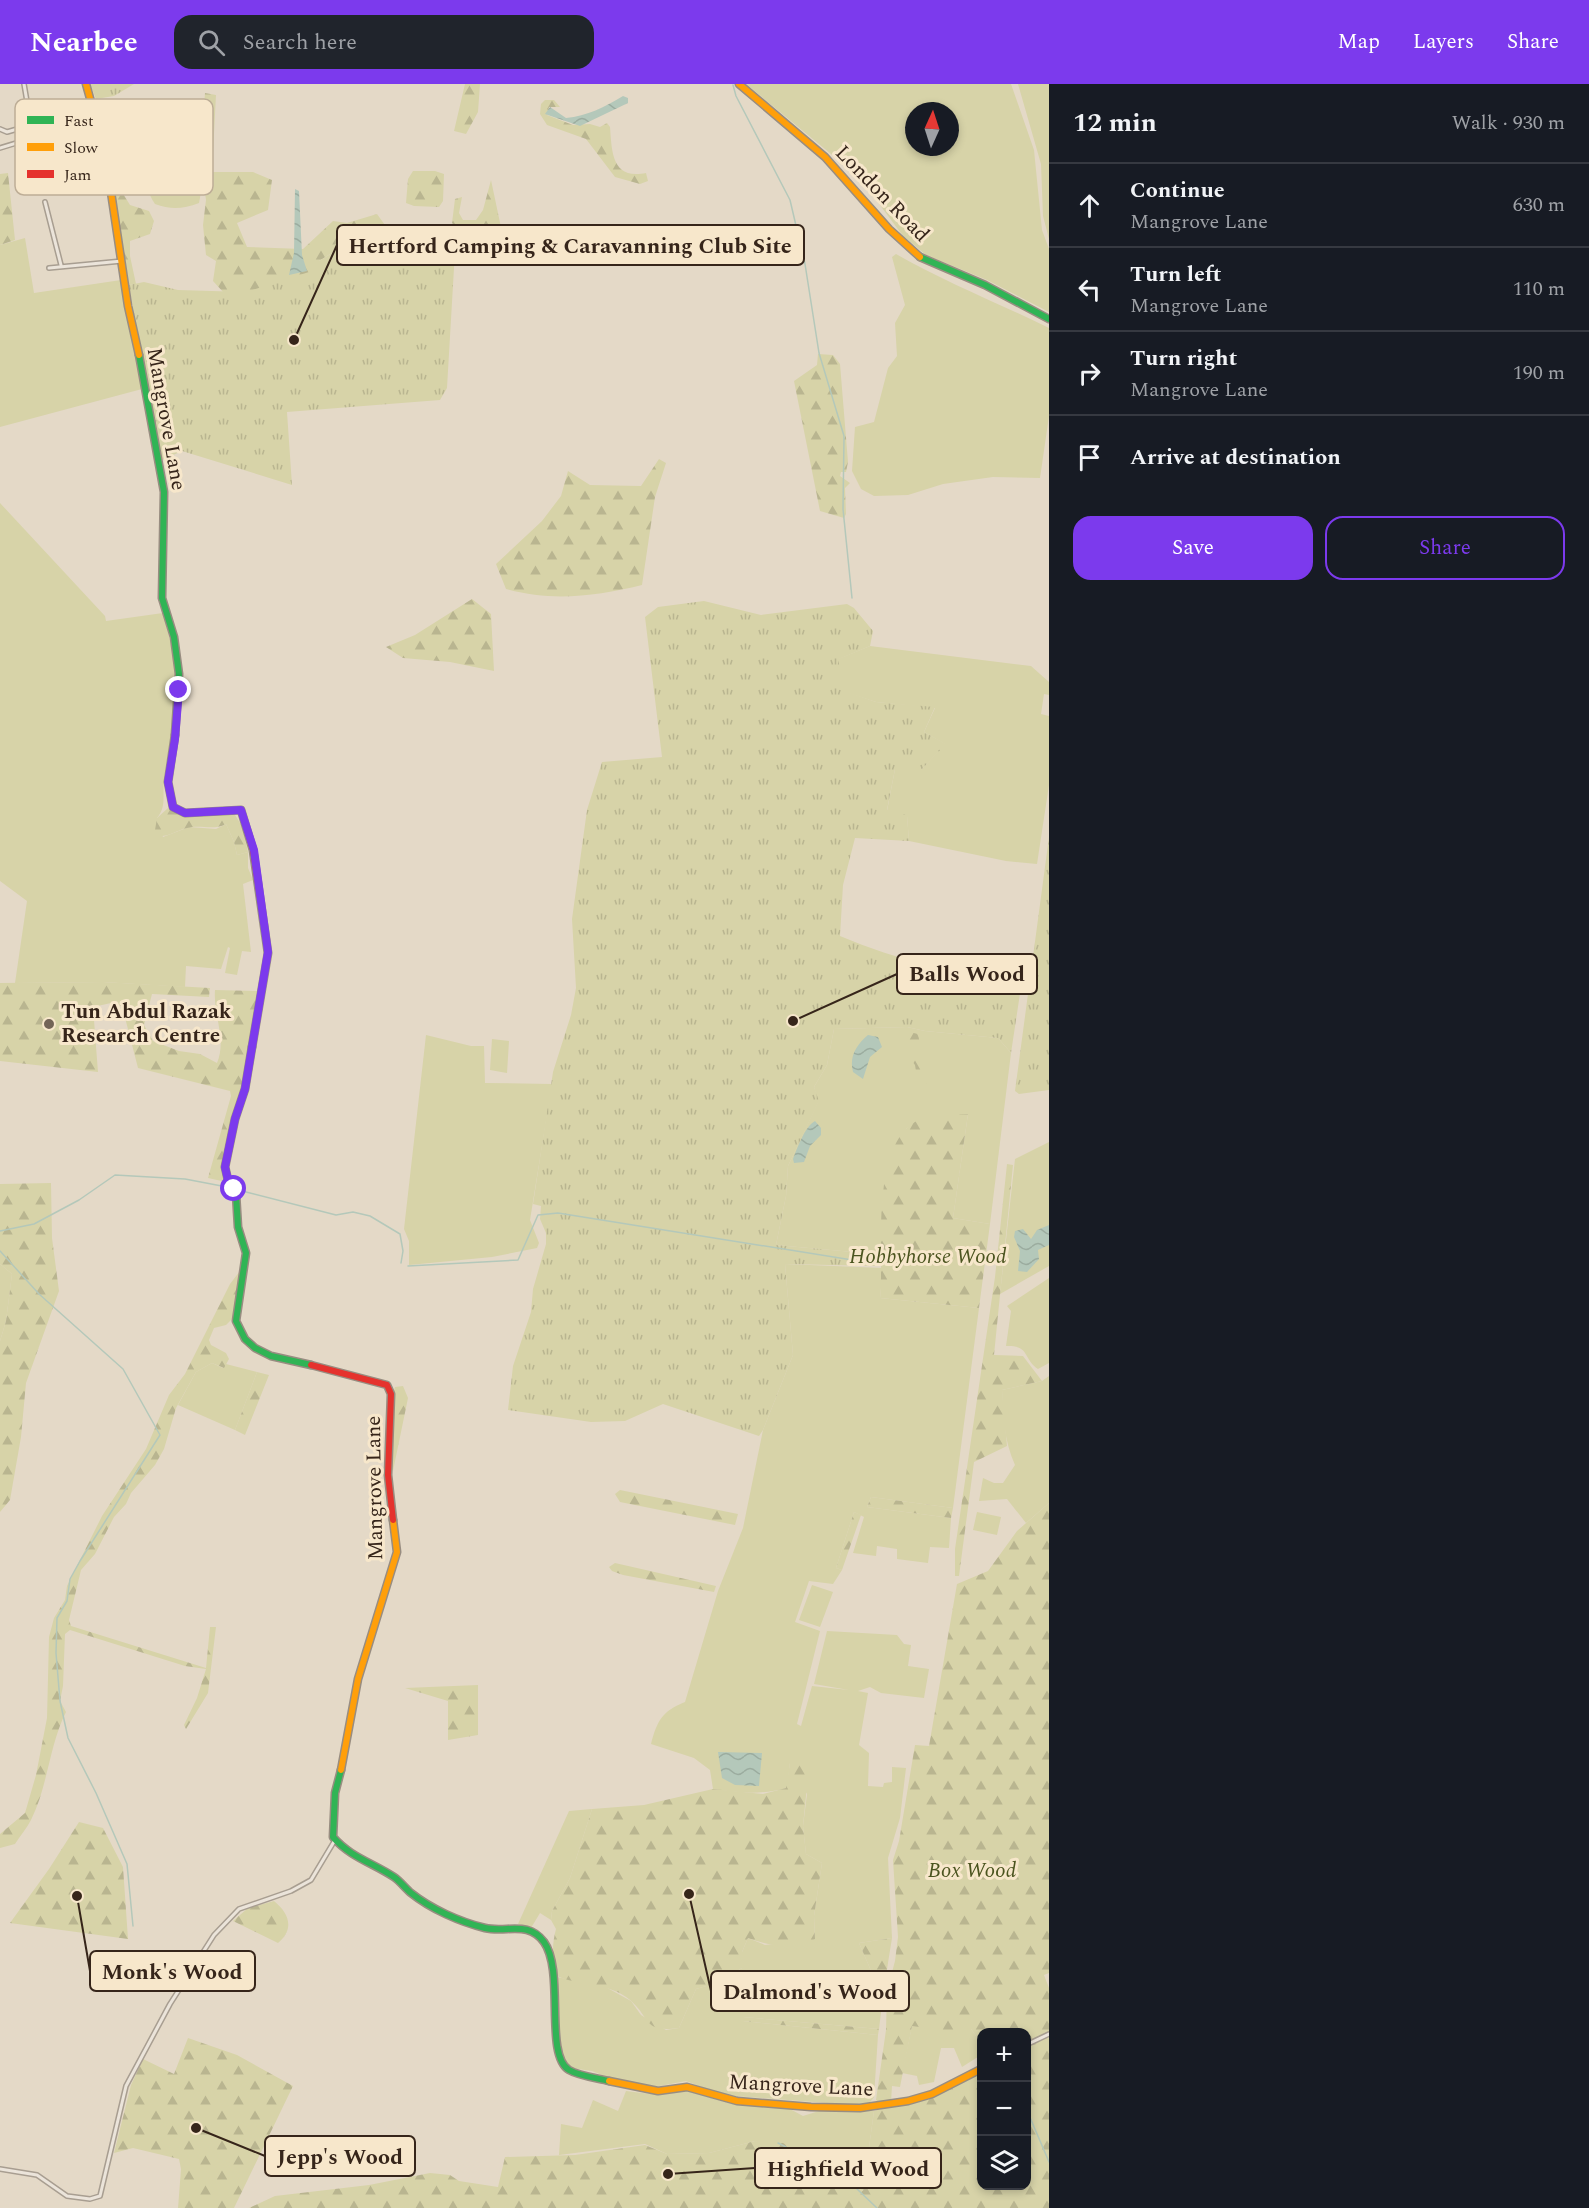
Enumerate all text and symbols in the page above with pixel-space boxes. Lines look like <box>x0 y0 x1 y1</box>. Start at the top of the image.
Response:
search box <box>174 15 594 69</box>
text: Nearbee <box>30 21 138 64</box>
icon: search <box>195 26 228 59</box>
text: Search here <box>243 26 357 59</box>
text: Map <box>1338 26 1380 58</box>
text: Layers <box>1413 26 1474 58</box>
text: Share <box>1507 26 1559 58</box>
legend <box>15 99 213 195</box>
north arrow <box>905 102 959 156</box>
text: 12 min <box>1073 103 1157 143</box>
text: Walk · 930 m <box>1452 108 1565 138</box>
text: Fast <box>64 109 94 133</box>
text: Slow <box>64 136 99 160</box>
street label: London Road <box>827 138 937 250</box>
text: Jam <box>64 163 92 187</box>
text: Continue <box>1130 174 1225 207</box>
icon: ahead <box>1073 189 1106 222</box>
text: 630 m <box>1513 190 1565 220</box>
text: Mangrove Lane <box>1130 207 1268 237</box>
callout: Hertford Camping & Caravanning Club Site <box>337 225 804 265</box>
text: Hertford Camping & Caravanning Club Site <box>348 230 792 263</box>
text: Turn left <box>1130 258 1222 291</box>
icon: left <box>1073 273 1106 306</box>
text: 110 m <box>1513 274 1565 304</box>
text: Mangrove Lane <box>1130 291 1268 321</box>
text: Turn right <box>1130 342 1237 375</box>
street label: Mangrove Lane <box>138 345 194 493</box>
icon: right <box>1073 357 1106 390</box>
text: 190 m <box>1513 358 1565 388</box>
text: Mangrove Lane <box>1130 375 1268 405</box>
icon: arrive <box>1073 441 1106 474</box>
text: Arrive at destination <box>1130 441 1341 474</box>
button: Save <box>1073 516 1313 580</box>
button: Share <box>1325 516 1565 580</box>
route end <box>165 676 191 702</box>
callout: Balls Wood <box>897 954 1037 994</box>
text: Balls Wood <box>909 958 1025 991</box>
place label: Tun Abdul Razak Research Centre <box>61 996 232 1052</box>
marker: Tun Abdul Razak Research Centre <box>42 1017 56 1031</box>
route start <box>220 1175 246 1201</box>
park label: Hobbyhorse Wood <box>849 1241 1007 1273</box>
street label: Mangrove Lane <box>358 1415 392 1561</box>
park label: Box Wood <box>928 1855 1017 1887</box>
callout: Monk's Wood <box>90 1951 255 1991</box>
text: Monk's Wood <box>101 1956 243 1989</box>
callout: Dalmond's Wood <box>711 1971 909 2011</box>
text: Dalmond's Wood <box>723 1976 898 2009</box>
map controls <box>977 2028 1031 2190</box>
button: + <box>977 2028 1031 2082</box>
street label: Mangrove Lane <box>728 2066 874 2106</box>
button: − <box>977 2082 1031 2136</box>
callout: Jepp's Wood <box>265 2136 415 2176</box>
button: layers <box>977 2136 1031 2190</box>
text: Jepp's Wood <box>277 2141 403 2174</box>
callout: Highfield Wood <box>755 2148 941 2188</box>
text: Highfield Wood <box>767 2153 929 2186</box>

